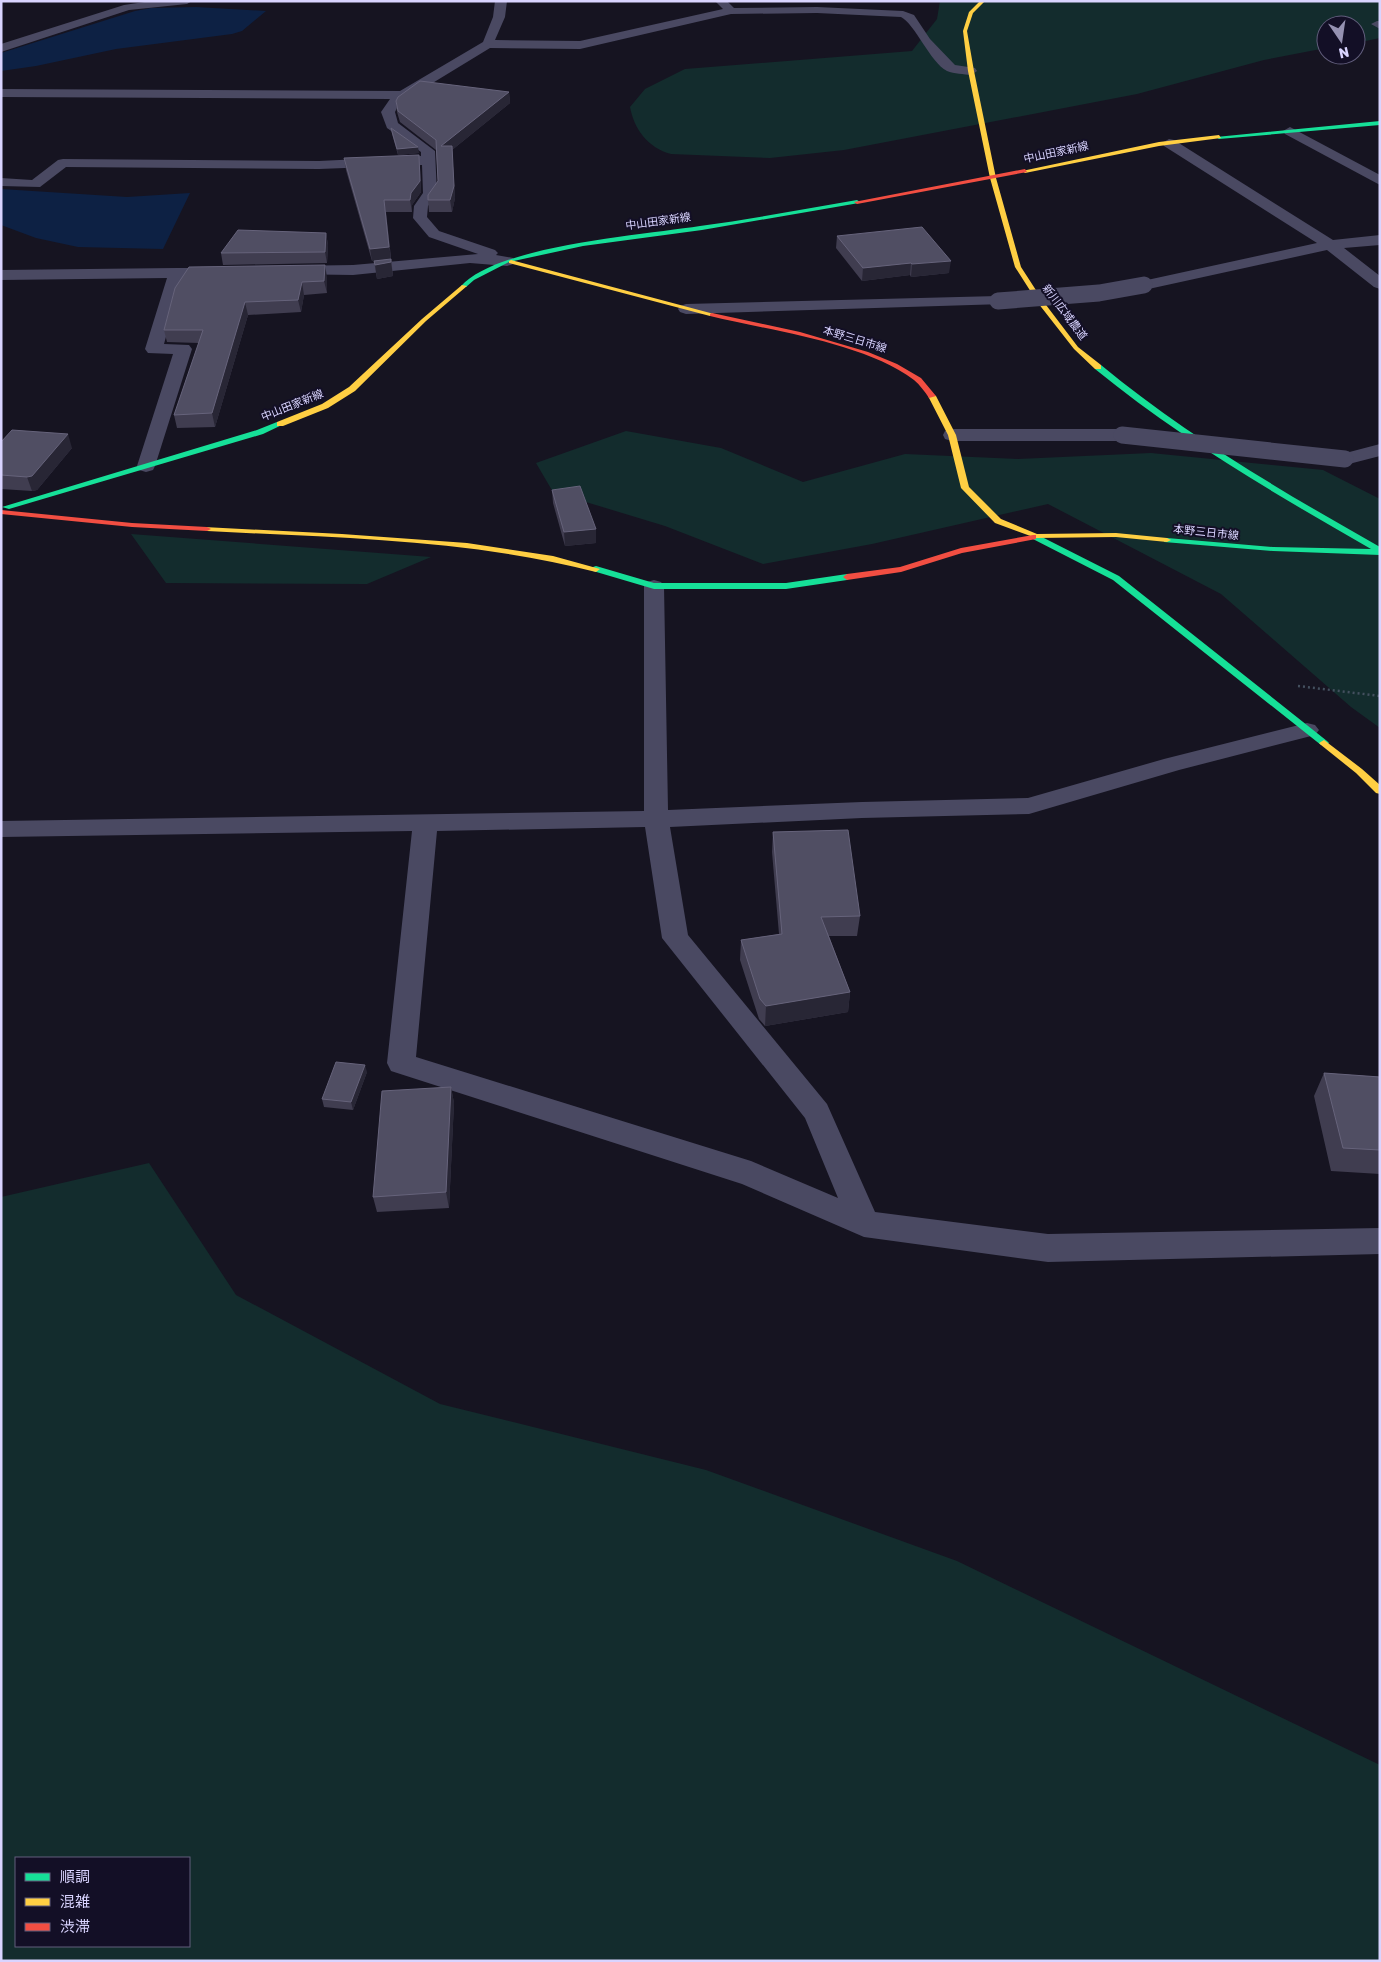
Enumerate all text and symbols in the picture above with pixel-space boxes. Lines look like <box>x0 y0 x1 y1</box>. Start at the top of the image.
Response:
north arrow <box>1316 15 1366 65</box>
text: N <box>1337 43 1351 62</box>
street label: 中山田家新線 <box>1022 139 1090 166</box>
street label: 中山田家新線 <box>624 210 692 233</box>
street label: 新川広域農道 <box>1040 282 1090 343</box>
street label: 本野三日市線 <box>821 324 888 355</box>
street label: 中山田家新線 <box>259 387 325 424</box>
street label: 本野三日市線 <box>1172 523 1239 542</box>
legend <box>15 1857 190 1947</box>
text: 順調 <box>60 1868 90 1886</box>
text: 混雑 <box>60 1893 90 1911</box>
text: 渋滞 <box>60 1918 90 1936</box>

